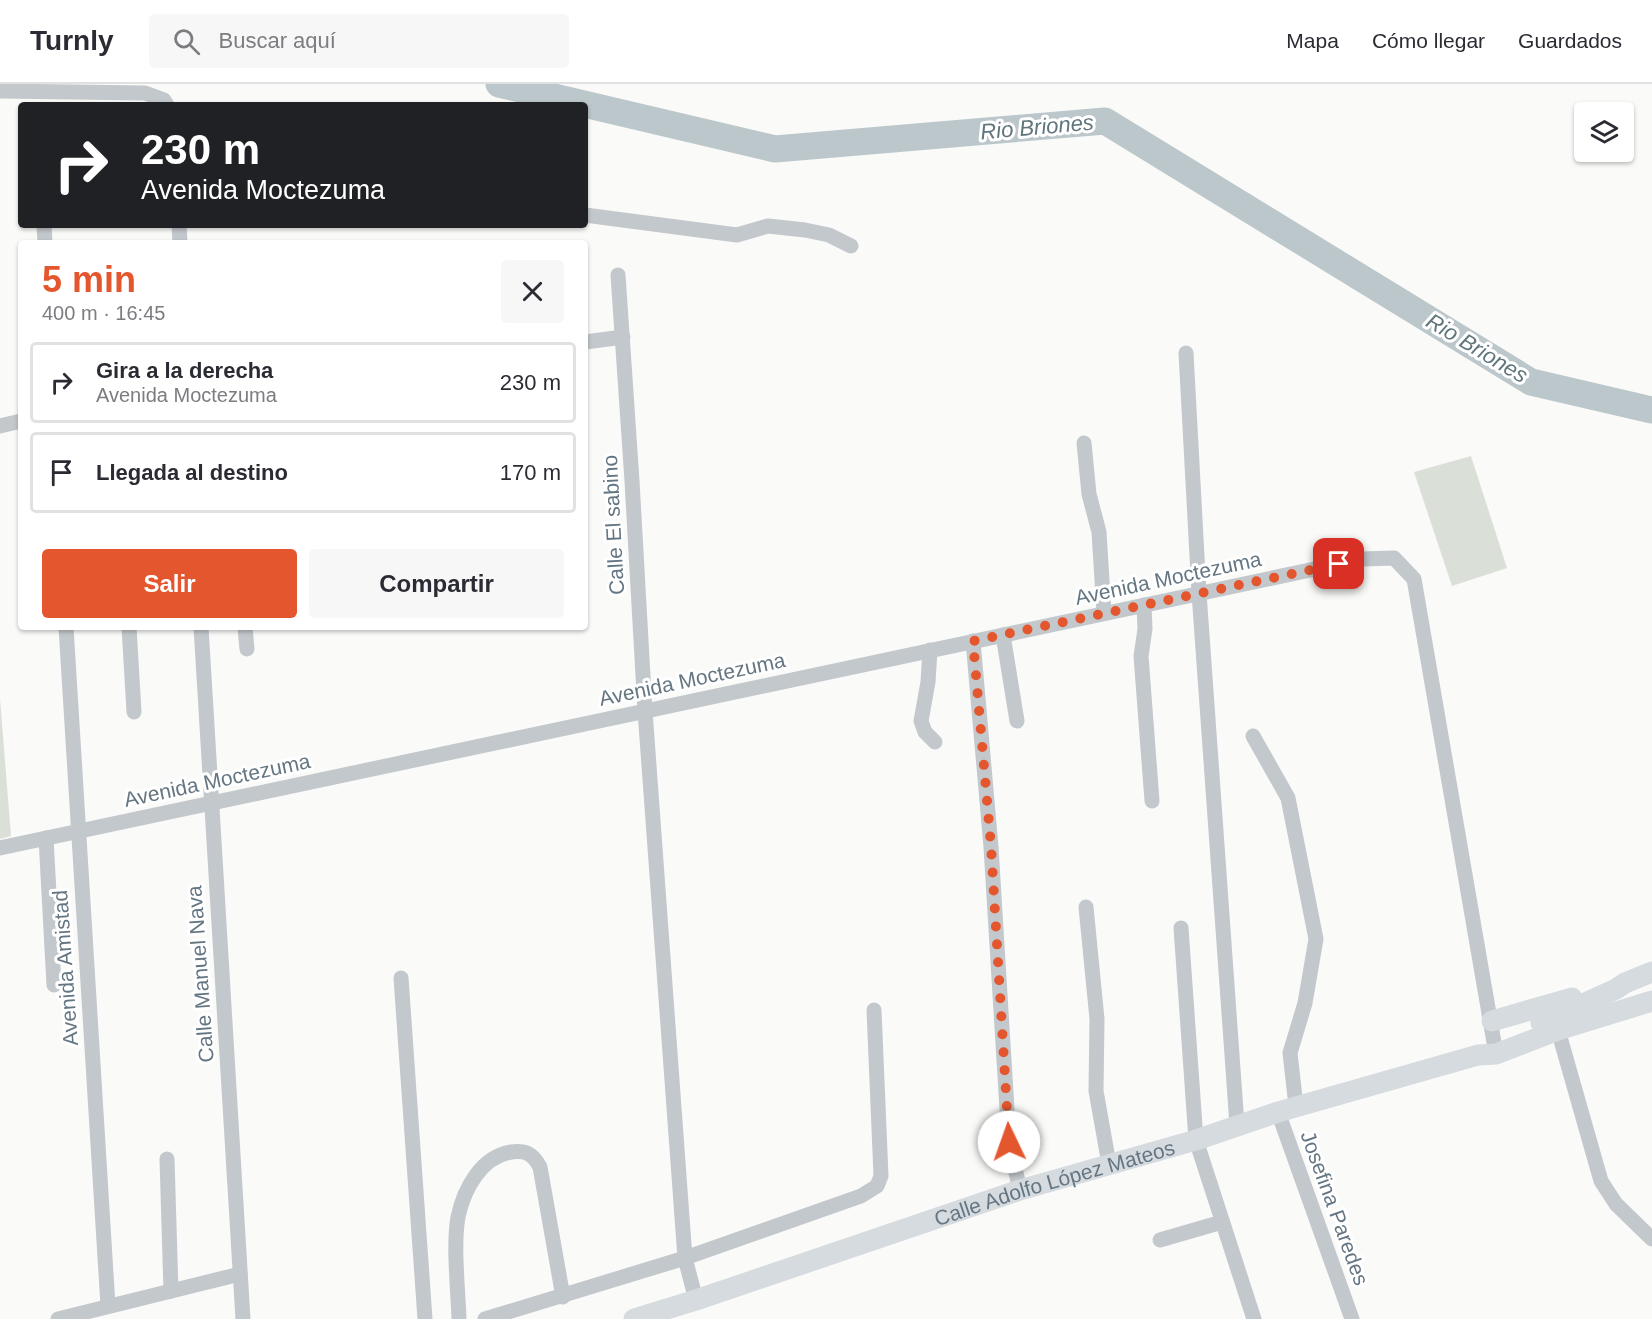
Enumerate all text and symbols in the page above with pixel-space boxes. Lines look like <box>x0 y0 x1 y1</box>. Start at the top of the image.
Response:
search box <box>149 14 569 68</box>
text: Turnly <box>30 25 113 56</box>
icon: search <box>170 25 203 58</box>
text: Buscar aquí <box>218 28 336 53</box>
text: Mapa <box>1286 29 1339 52</box>
text: Cómo llegar <box>1372 29 1485 52</box>
text: Guardados <box>1518 29 1622 52</box>
map controls <box>1574 102 1634 162</box>
button: layers <box>1574 102 1634 162</box>
water label: Rio Briones <box>979 110 1095 144</box>
icon: right <box>42 126 120 204</box>
text: 230 m <box>141 126 260 173</box>
text: Avenida Moctezuma <box>141 175 385 205</box>
text: 5 min <box>42 259 136 300</box>
button: close <box>501 260 564 323</box>
text: 400 m · 16:45 <box>42 302 165 324</box>
water label: Rio Briones <box>1422 308 1532 388</box>
text: Gira a la derecha <box>96 358 273 383</box>
icon: right <box>45 366 78 399</box>
text: 230 m <box>500 370 561 395</box>
text: Avenida Moctezuma <box>96 384 277 406</box>
street label: Calle El sabino <box>598 454 628 596</box>
icon: arrive <box>45 456 78 489</box>
text: Llegada al destino <box>96 460 288 485</box>
text: 170 m <box>500 460 561 485</box>
pin <box>1313 538 1364 589</box>
street label: Avenida Moctezuma <box>1073 547 1264 609</box>
icon: arrive <box>1322 547 1355 580</box>
button: Salir <box>42 549 297 618</box>
button: Compartir <box>309 549 564 618</box>
street label: Avenida Moctezuma <box>597 648 788 710</box>
street label: Avenida Moctezuma <box>122 749 313 811</box>
street label: Calle Manuel Nava <box>182 884 218 1063</box>
street label: Avenida Amistad <box>48 889 82 1047</box>
position arrow <box>977 1110 1041 1174</box>
street label: Josefina Paredes <box>1296 1128 1374 1288</box>
street label: Calle Adolfo López Mateos <box>931 1135 1177 1230</box>

